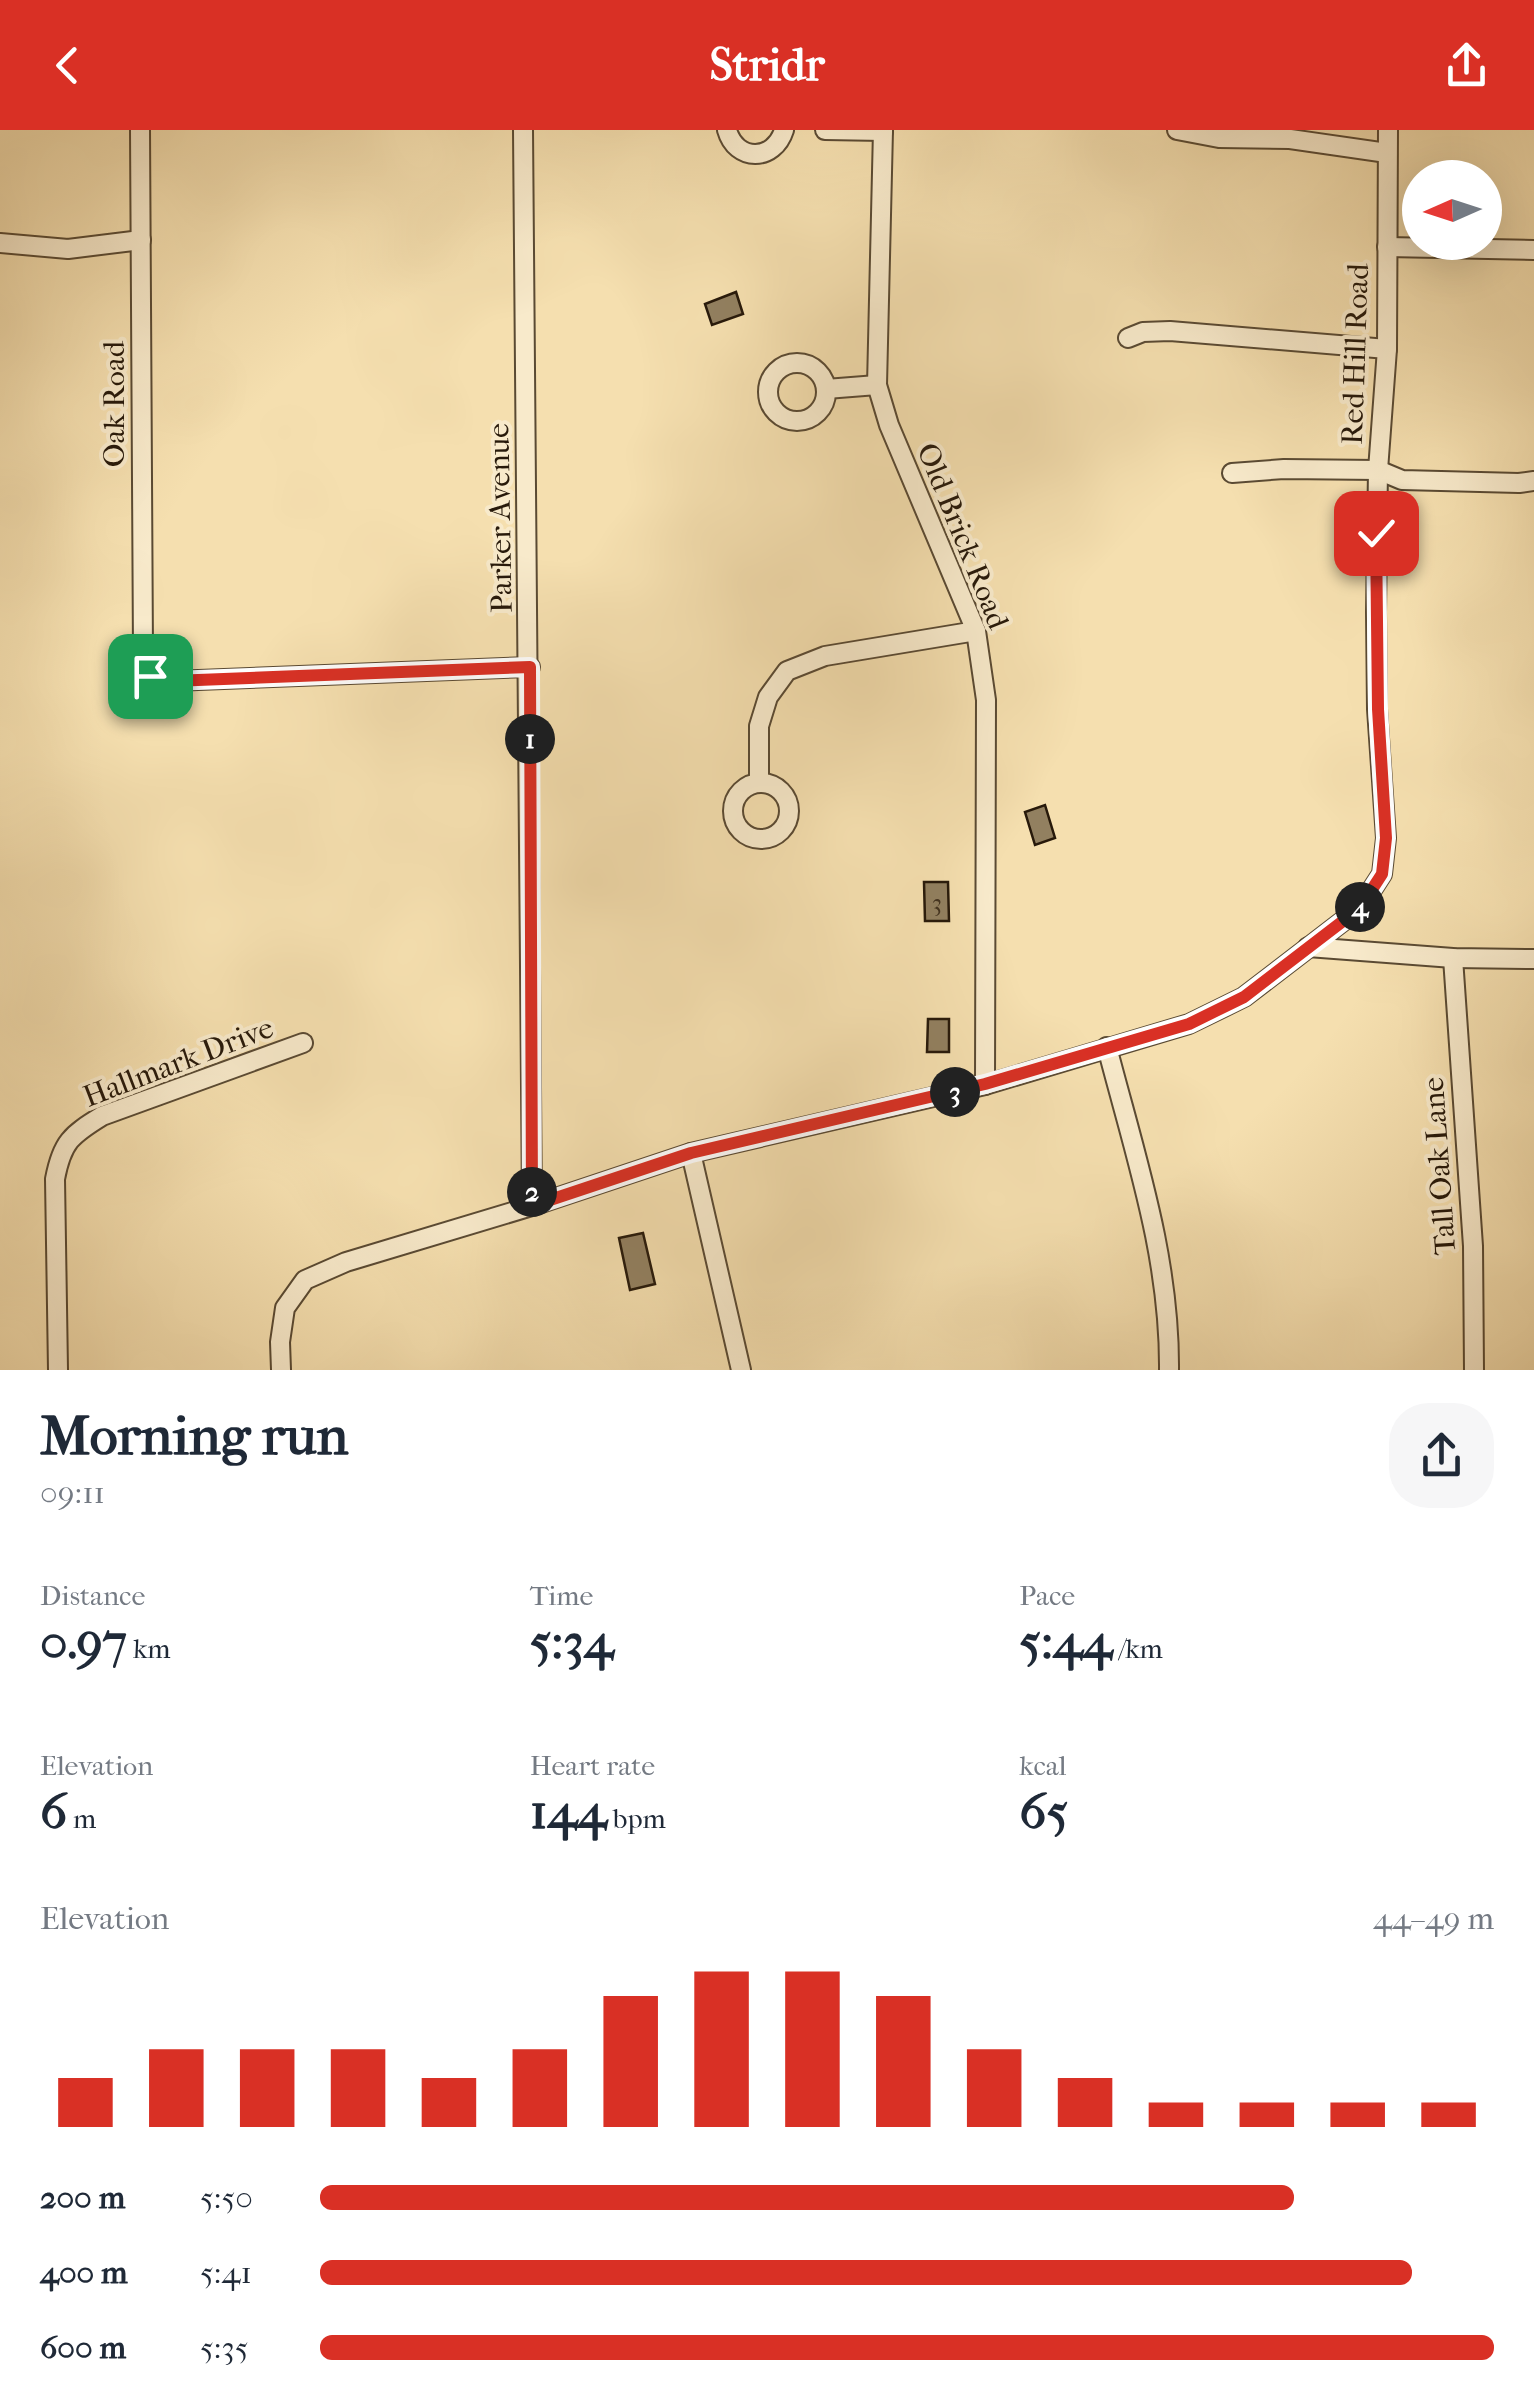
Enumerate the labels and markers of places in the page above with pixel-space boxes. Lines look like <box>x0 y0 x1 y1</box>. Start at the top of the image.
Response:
pin <box>1334 491 1419 576</box>
pin <box>108 634 193 719</box>
pin: 1 <box>505 714 555 764</box>
pin: 4 <box>1335 882 1385 932</box>
pin: 3 <box>930 1067 980 1117</box>
pin: 2 <box>507 1167 557 1217</box>

